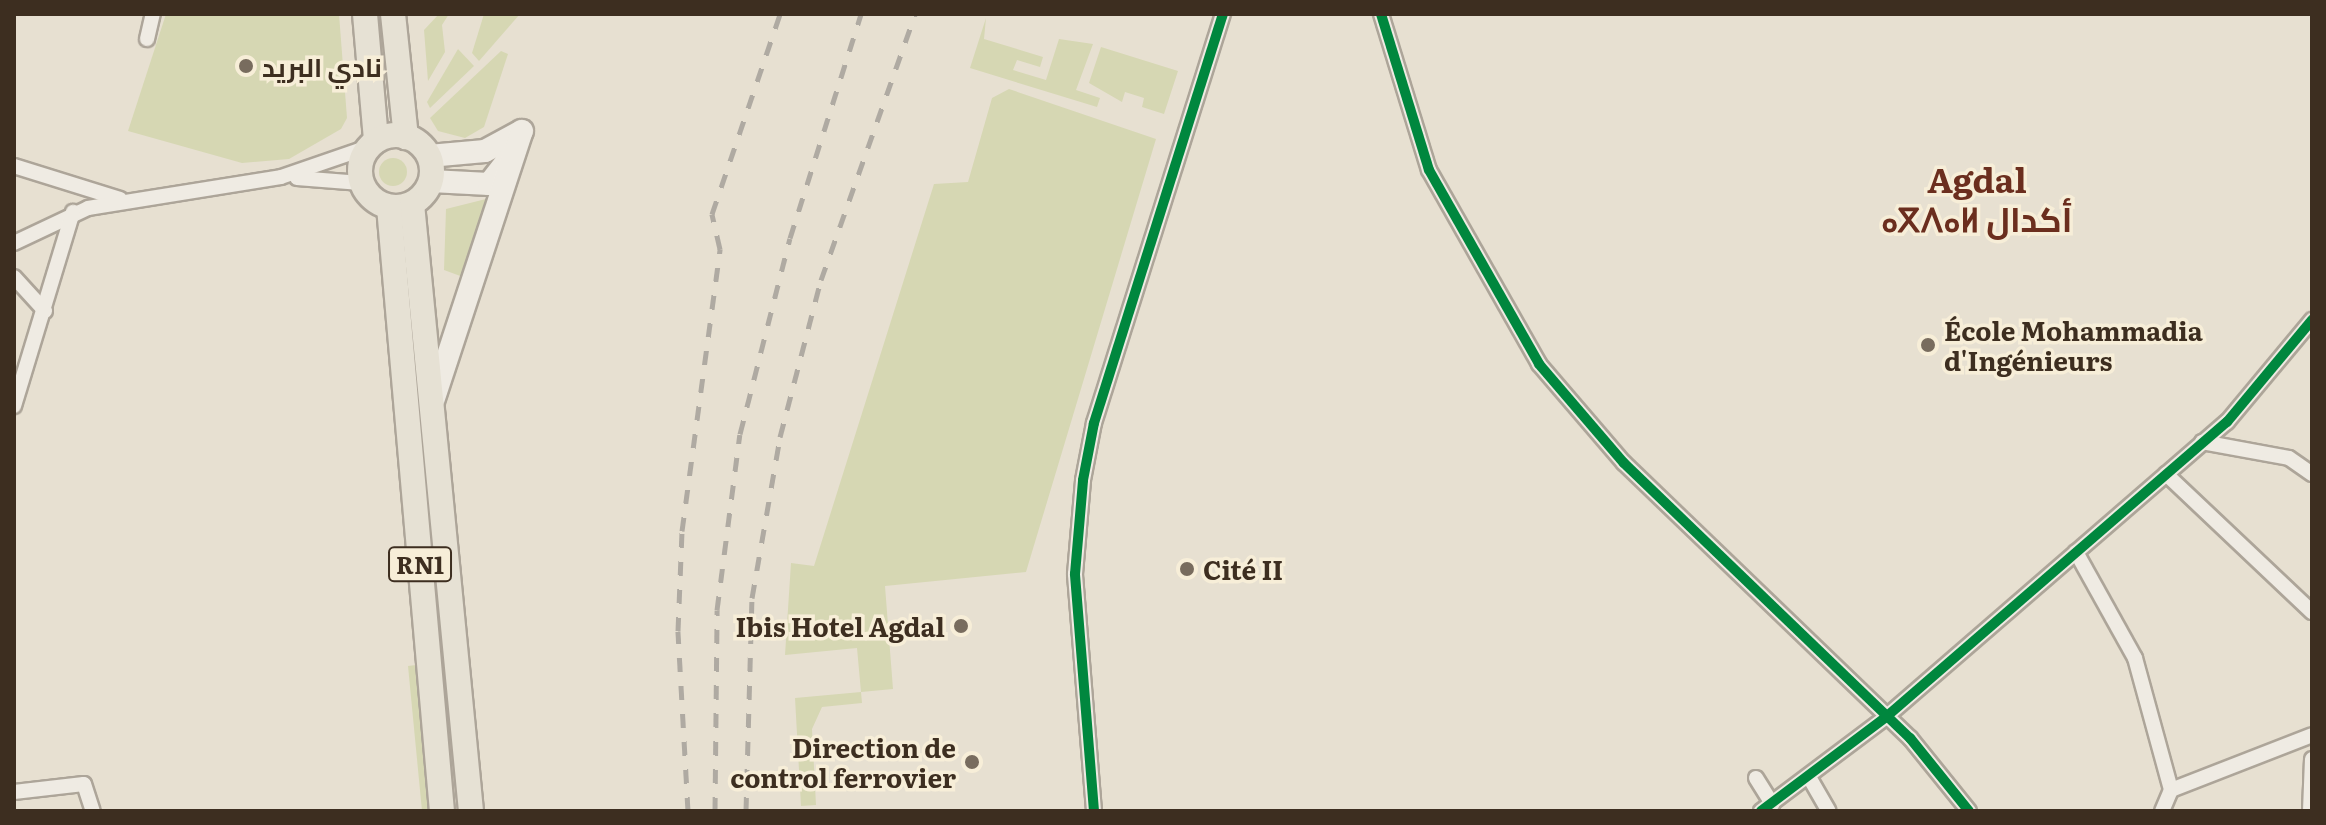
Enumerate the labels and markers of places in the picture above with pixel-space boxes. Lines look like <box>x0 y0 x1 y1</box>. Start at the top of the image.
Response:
place label: نادي البريد <box>262 50 382 82</box>
marker: نادي البريد <box>237 57 255 75</box>
place label: École Mohammadia d'Ingénieurs <box>1944 314 2203 376</box>
marker: École Mohammadia d'Ingénieurs <box>1919 336 1937 354</box>
place label: Cité II <box>1203 553 1283 585</box>
marker: Cité II <box>1178 560 1196 578</box>
place label: Ibis Hotel Agdal <box>736 610 945 642</box>
marker: Ibis Hotel Agdal <box>952 617 970 635</box>
place label: Direction de control ferrovier <box>730 731 956 792</box>
marker: Direction de control ferrovier <box>963 753 981 771</box>

